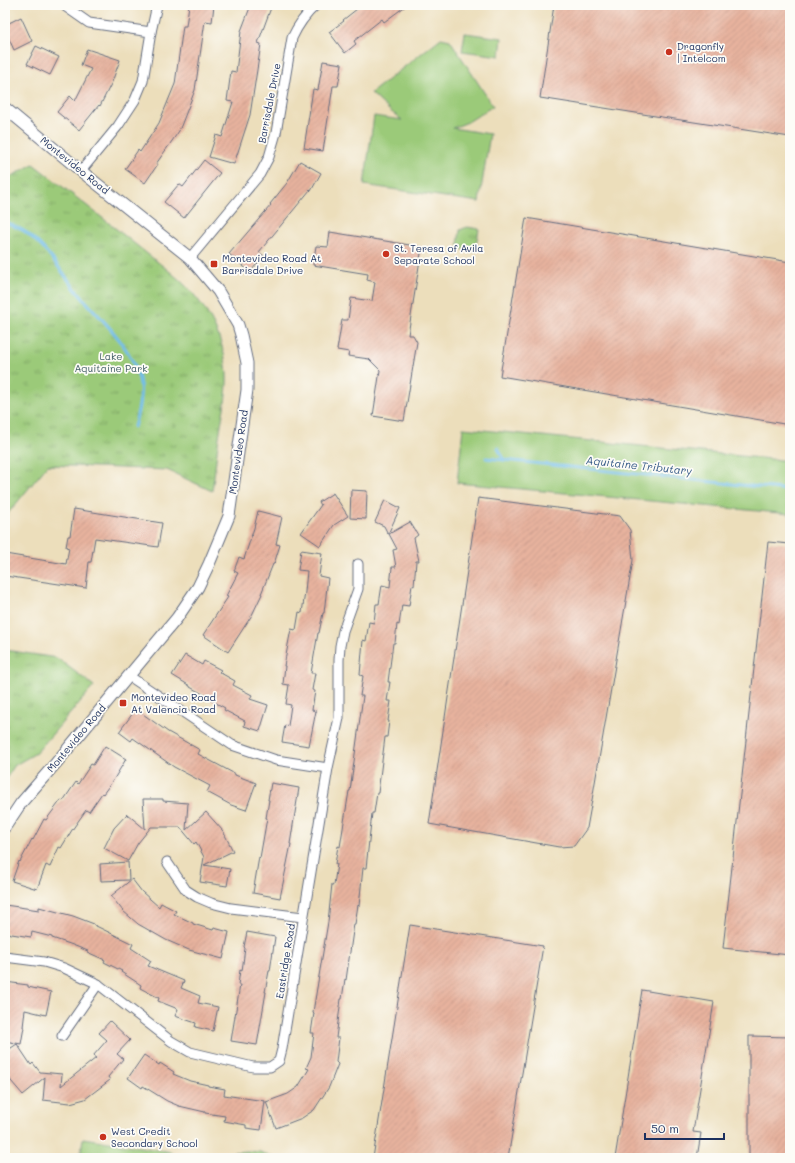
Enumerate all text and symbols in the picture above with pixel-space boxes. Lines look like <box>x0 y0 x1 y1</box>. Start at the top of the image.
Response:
place label: Dragonfly | Intelcom <box>677 39 726 65</box>
marker: Dragonfly | Intelcom <box>664 47 674 57</box>
street label: Barrisdale Drive <box>254 62 284 144</box>
street label: Montevideo Road <box>38 133 112 197</box>
place label: St. Teresa of Avila Separate School <box>394 241 483 267</box>
marker: St. Teresa of Avila Separate School <box>381 249 391 259</box>
place label: Montevideo Road At Barrisdale Drive <box>222 251 321 277</box>
marker: Montevideo Road At Barrisdale Drive <box>209 259 219 269</box>
park label: Lake Aquitaine Park <box>74 349 148 375</box>
street label: Montevideo Road <box>225 409 251 495</box>
water label: Aquitaine Tributary <box>585 452 693 478</box>
place label: Montevideo Road At Valencia Road <box>131 690 216 716</box>
marker: Montevideo Road At Valencia Road <box>118 698 128 708</box>
street label: Montevideo Road <box>43 701 109 775</box>
street label: Eastridge Road <box>272 922 298 1000</box>
scale bar <box>645 1115 724 1141</box>
text: 50 m <box>651 1120 679 1136</box>
place label: West Credit Secondary School <box>111 1124 198 1150</box>
marker: West Credit Secondary School <box>98 1132 108 1142</box>

